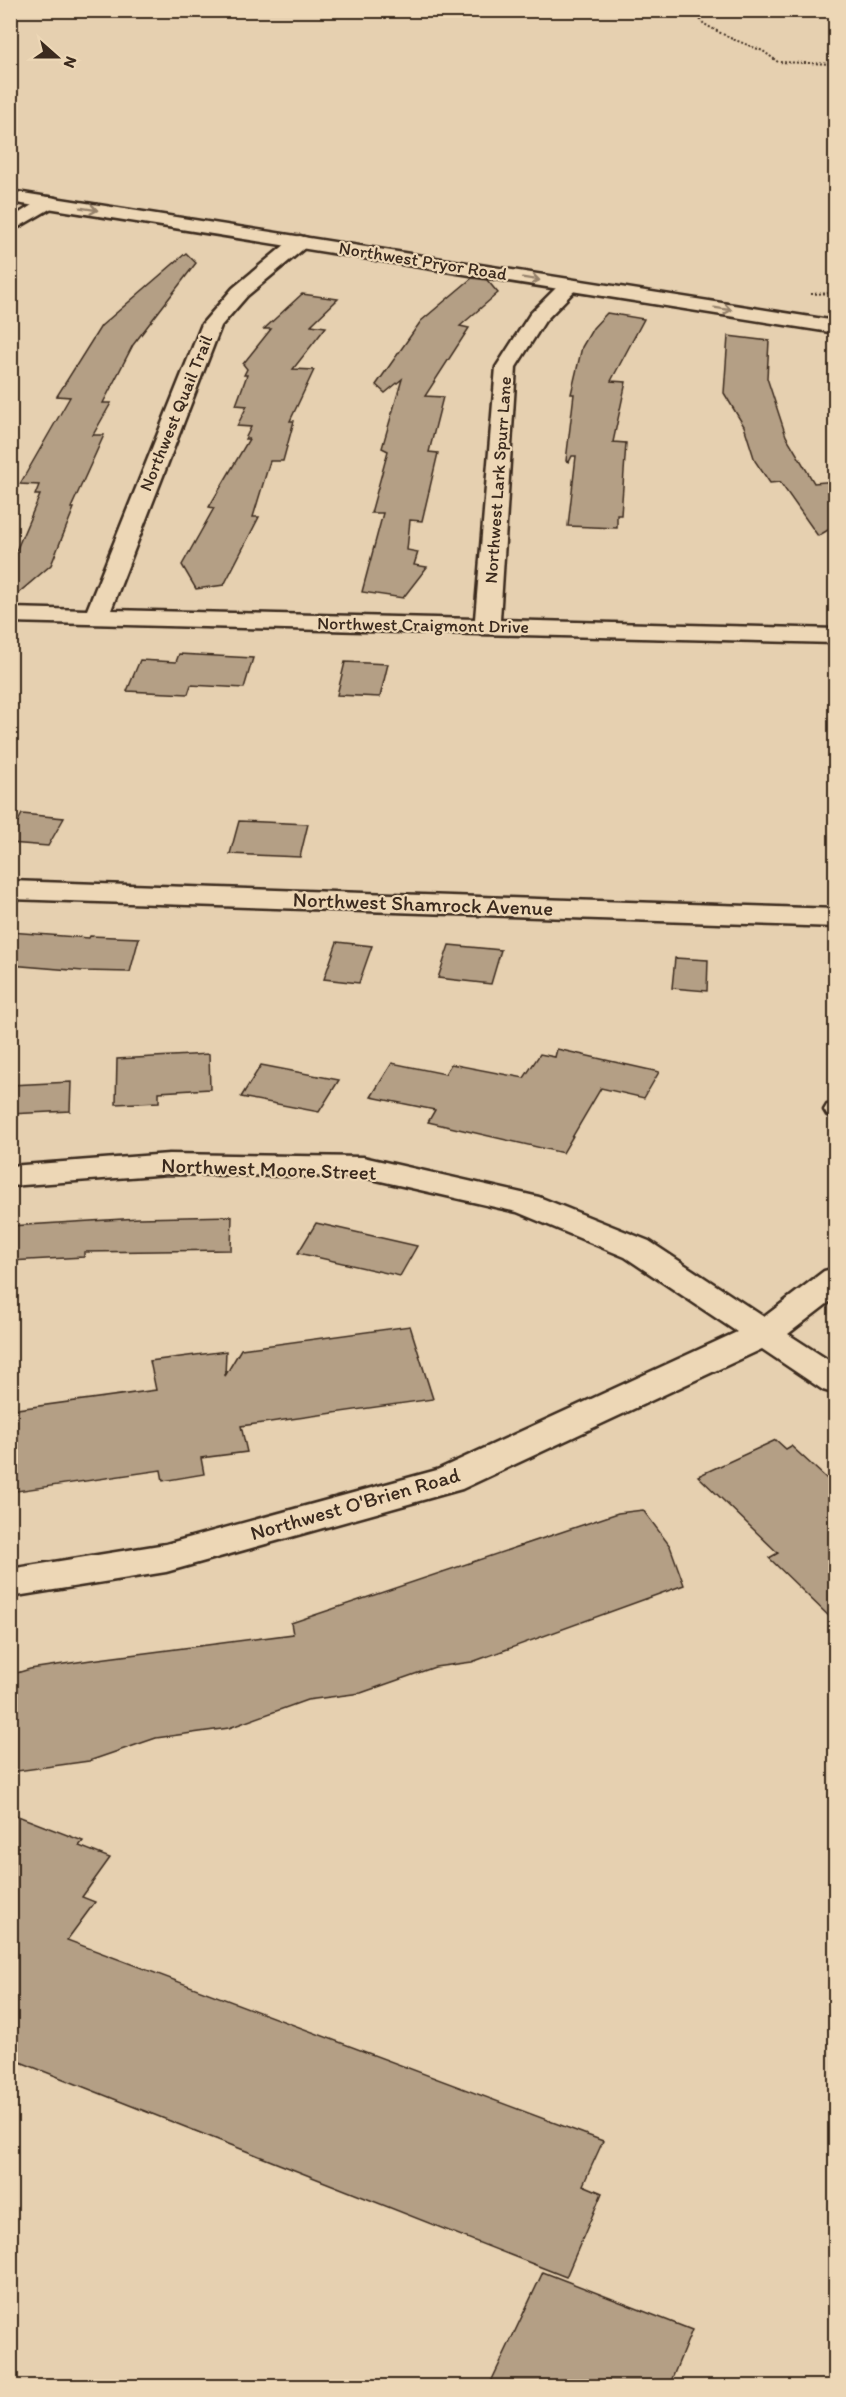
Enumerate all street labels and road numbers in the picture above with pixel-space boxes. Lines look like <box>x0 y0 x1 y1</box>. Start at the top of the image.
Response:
street label: Northwest Pryor Road <box>337 237 509 285</box>
street label: Northwest Quail Trail <box>135 332 217 494</box>
street label: Northwest Lark Spurr Lane <box>480 376 516 584</box>
street label: Northwest Craigmont Drive <box>317 612 529 638</box>
street label: Northwest Shamrock Avenue <box>292 886 554 921</box>
street label: Northwest Moore Street <box>161 1152 377 1185</box>
street label: Northwest O'Brien Road <box>247 1461 463 1545</box>

